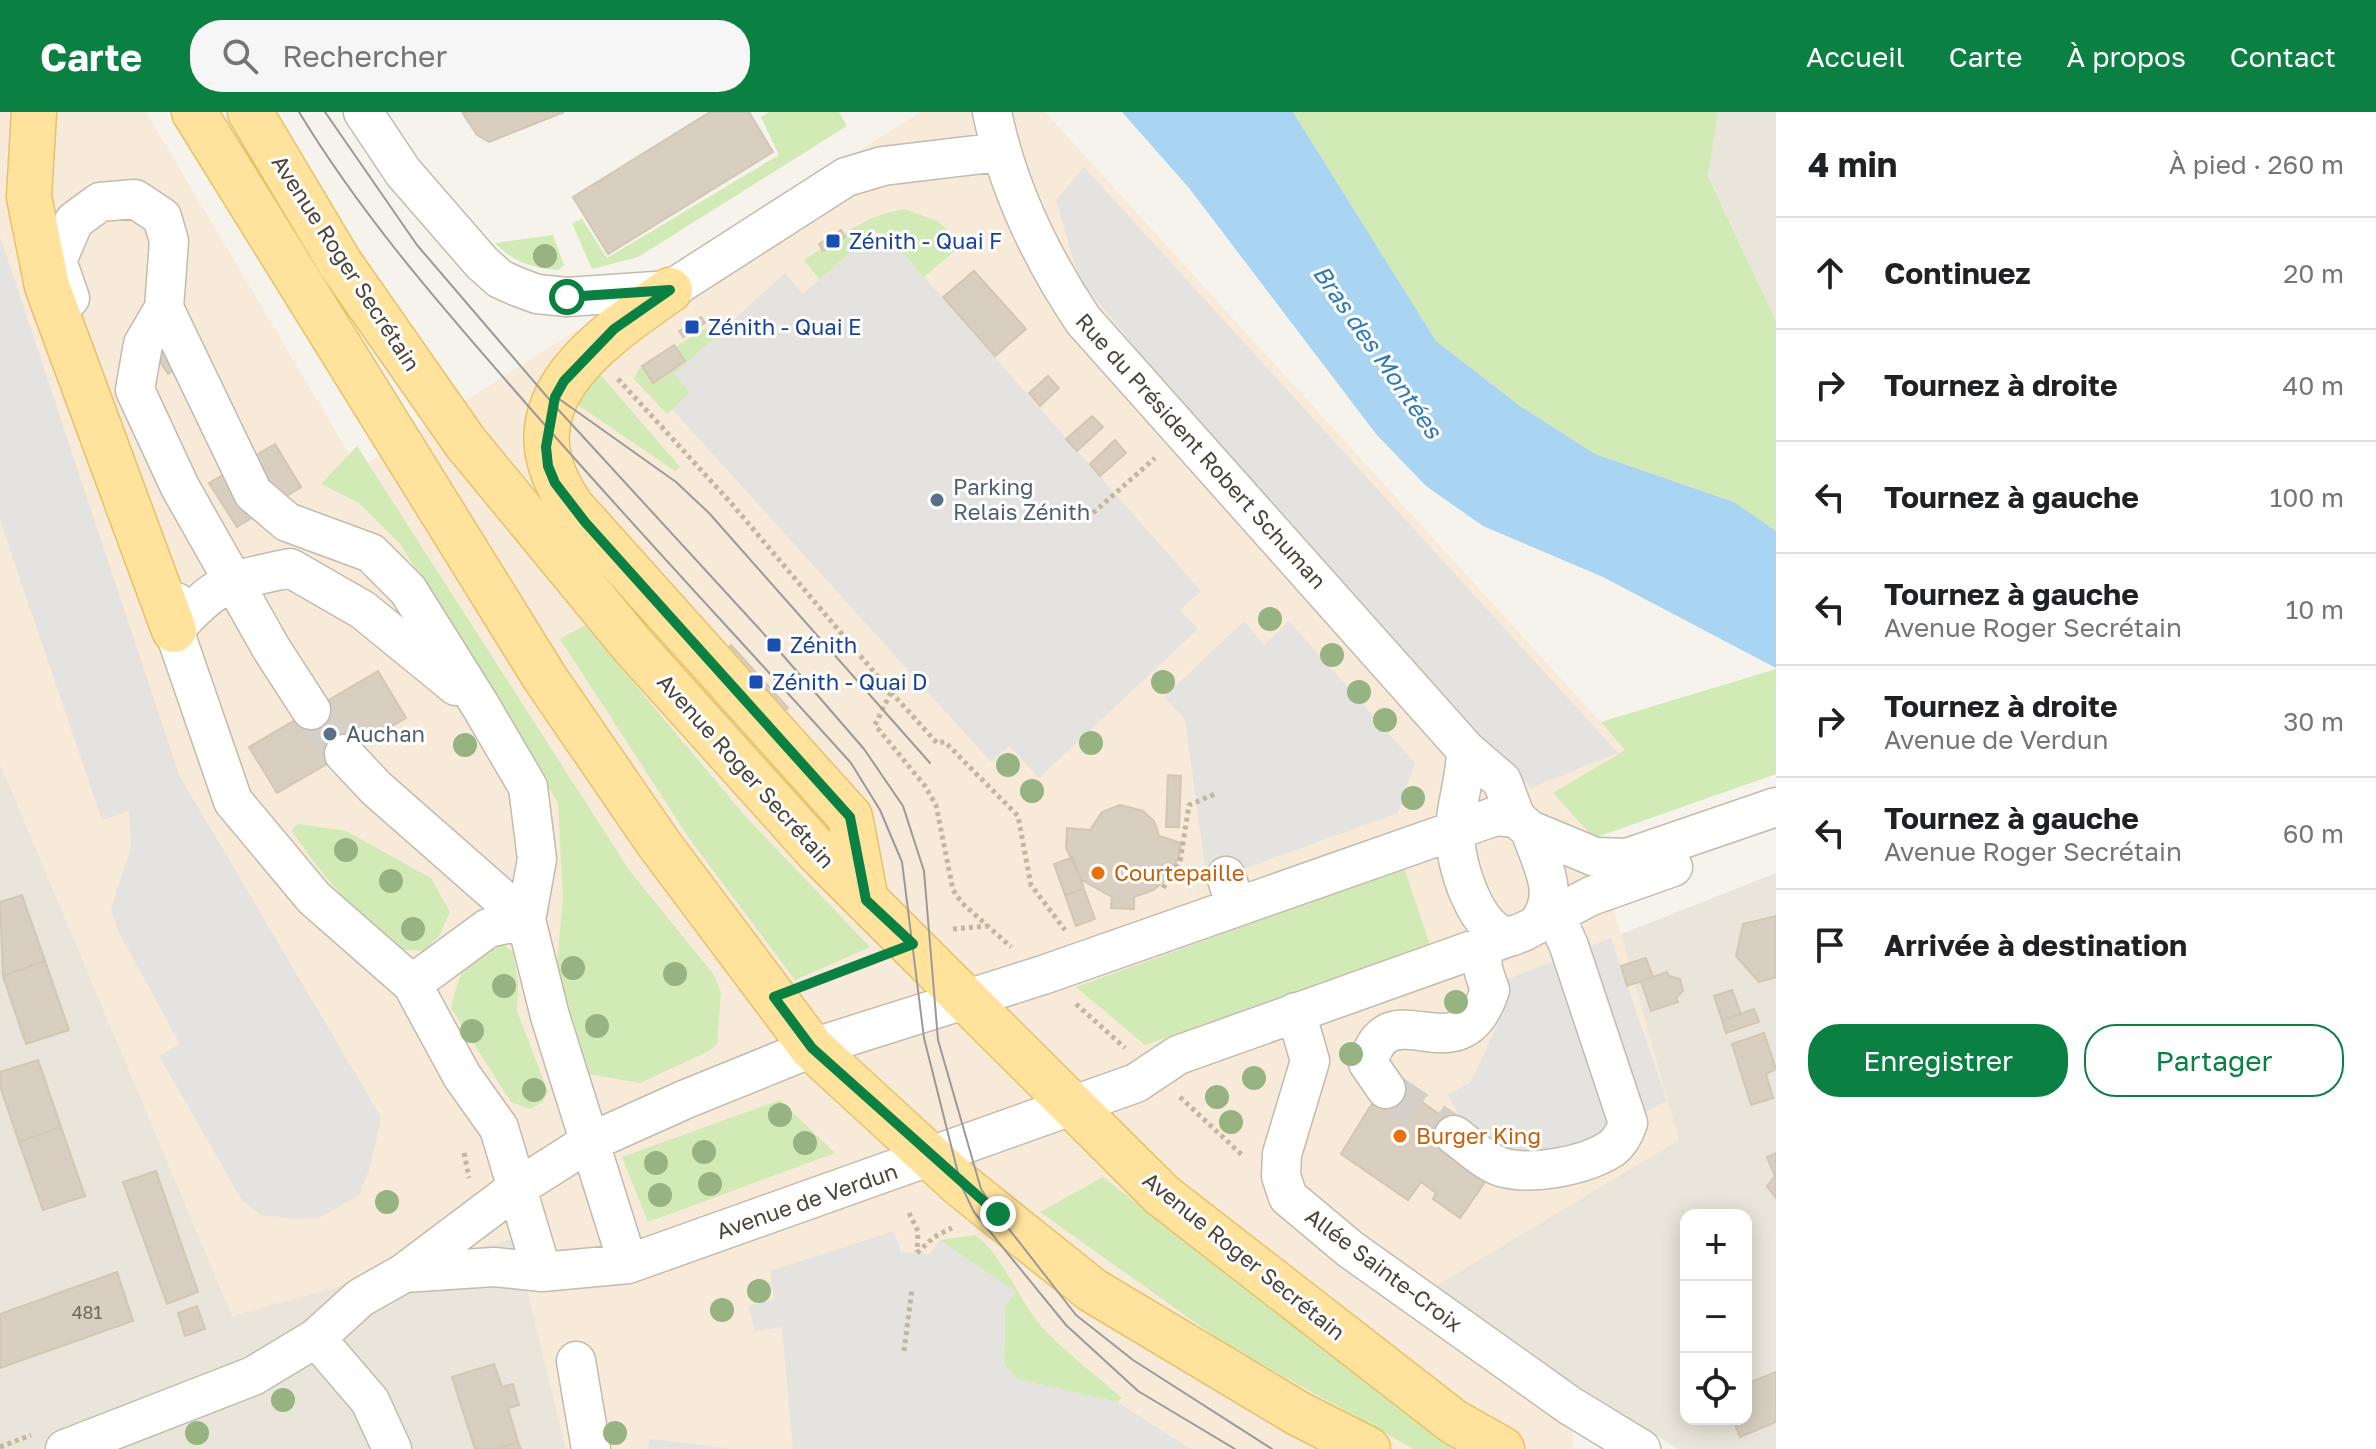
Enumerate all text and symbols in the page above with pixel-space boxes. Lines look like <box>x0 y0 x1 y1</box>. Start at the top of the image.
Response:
search box <box>190 20 750 92</box>
text: Carte <box>40 34 142 79</box>
icon: search <box>218 34 262 78</box>
text: Rechercher <box>282 38 447 74</box>
text: Accueil <box>1806 40 1905 73</box>
text: Carte <box>1949 40 2022 73</box>
text: À propos <box>2066 40 2186 73</box>
text: Contact <box>2230 40 2336 73</box>
text: 4 min <box>1808 144 1897 184</box>
text: À pied · 260 m <box>2169 149 2344 180</box>
street label: Avenue Roger Secrétain <box>266 150 426 376</box>
place label: Zénith - Quai F <box>849 227 1002 254</box>
marker: Zénith - Quai F <box>824 232 842 250</box>
icon: ahead <box>1808 251 1852 295</box>
text: Continuez <box>1884 255 2031 291</box>
text: 20 m <box>2283 258 2344 289</box>
water label: Bras des Montées <box>1308 259 1450 444</box>
route start <box>549 279 585 315</box>
street label: Rue du Président Robert Schuman <box>1070 307 1332 594</box>
place label: Zénith - Quai E <box>708 313 861 340</box>
marker: Zénith - Quai E <box>683 318 701 336</box>
icon: right <box>1808 363 1852 407</box>
text: Tournez à droite <box>1884 367 2118 403</box>
text: 40 m <box>2283 370 2344 401</box>
place label: Parking Relais Zénith <box>953 473 1090 525</box>
icon: left <box>1808 475 1852 519</box>
text: Tournez à gauche <box>1884 479 2139 515</box>
text: 100 m <box>2270 482 2344 513</box>
marker: Parking Relais Zénith <box>928 491 946 509</box>
text: Tournez à gauche <box>1884 576 2139 612</box>
icon: left <box>1808 587 1852 631</box>
text: 10 m <box>2286 594 2344 625</box>
text: Avenue Roger Secrétain <box>1884 612 2182 643</box>
place label: Zénith <box>790 631 857 658</box>
marker: Zénith <box>765 636 783 654</box>
street label: Avenue Roger Secrétain <box>652 668 841 873</box>
place label: Zénith - Quai D <box>772 668 927 695</box>
marker: Zénith - Quai D <box>747 673 765 691</box>
text: Tournez à droite <box>1884 688 2118 724</box>
icon: right <box>1808 699 1852 743</box>
text: 30 m <box>2283 706 2344 737</box>
place label: Auchan <box>346 720 425 747</box>
text: Avenue de Verdun <box>1884 724 2108 755</box>
marker: Auchan <box>321 725 339 743</box>
text: Tournez à gauche <box>1884 800 2139 836</box>
icon: left <box>1808 811 1852 855</box>
text: 60 m <box>2283 818 2344 849</box>
text: Avenue Roger Secrétain <box>1884 836 2182 867</box>
place label: Courtepaille <box>1114 859 1245 886</box>
marker: Courtepaille <box>1089 864 1107 882</box>
icon: arrive <box>1808 923 1852 967</box>
text: Arrivée à destination <box>1884 927 2187 963</box>
button: Enregistrer <box>1808 1024 2068 1097</box>
button: Partager <box>2084 1024 2344 1097</box>
place label: Burger King <box>1416 1122 1541 1149</box>
marker: Burger King <box>1391 1127 1409 1145</box>
street label: Avenue de Verdun <box>713 1157 901 1244</box>
street label: Avenue Roger Secrétain <box>1138 1166 1351 1345</box>
route end <box>980 1196 1016 1232</box>
street label: Allée Sainte-Croix <box>1301 1202 1468 1337</box>
map controls <box>1680 1209 1752 1425</box>
button: + <box>1680 1209 1752 1281</box>
button: − <box>1680 1281 1752 1353</box>
house number: 481 <box>72 1301 103 1323</box>
button: locate <box>1680 1353 1752 1425</box>

